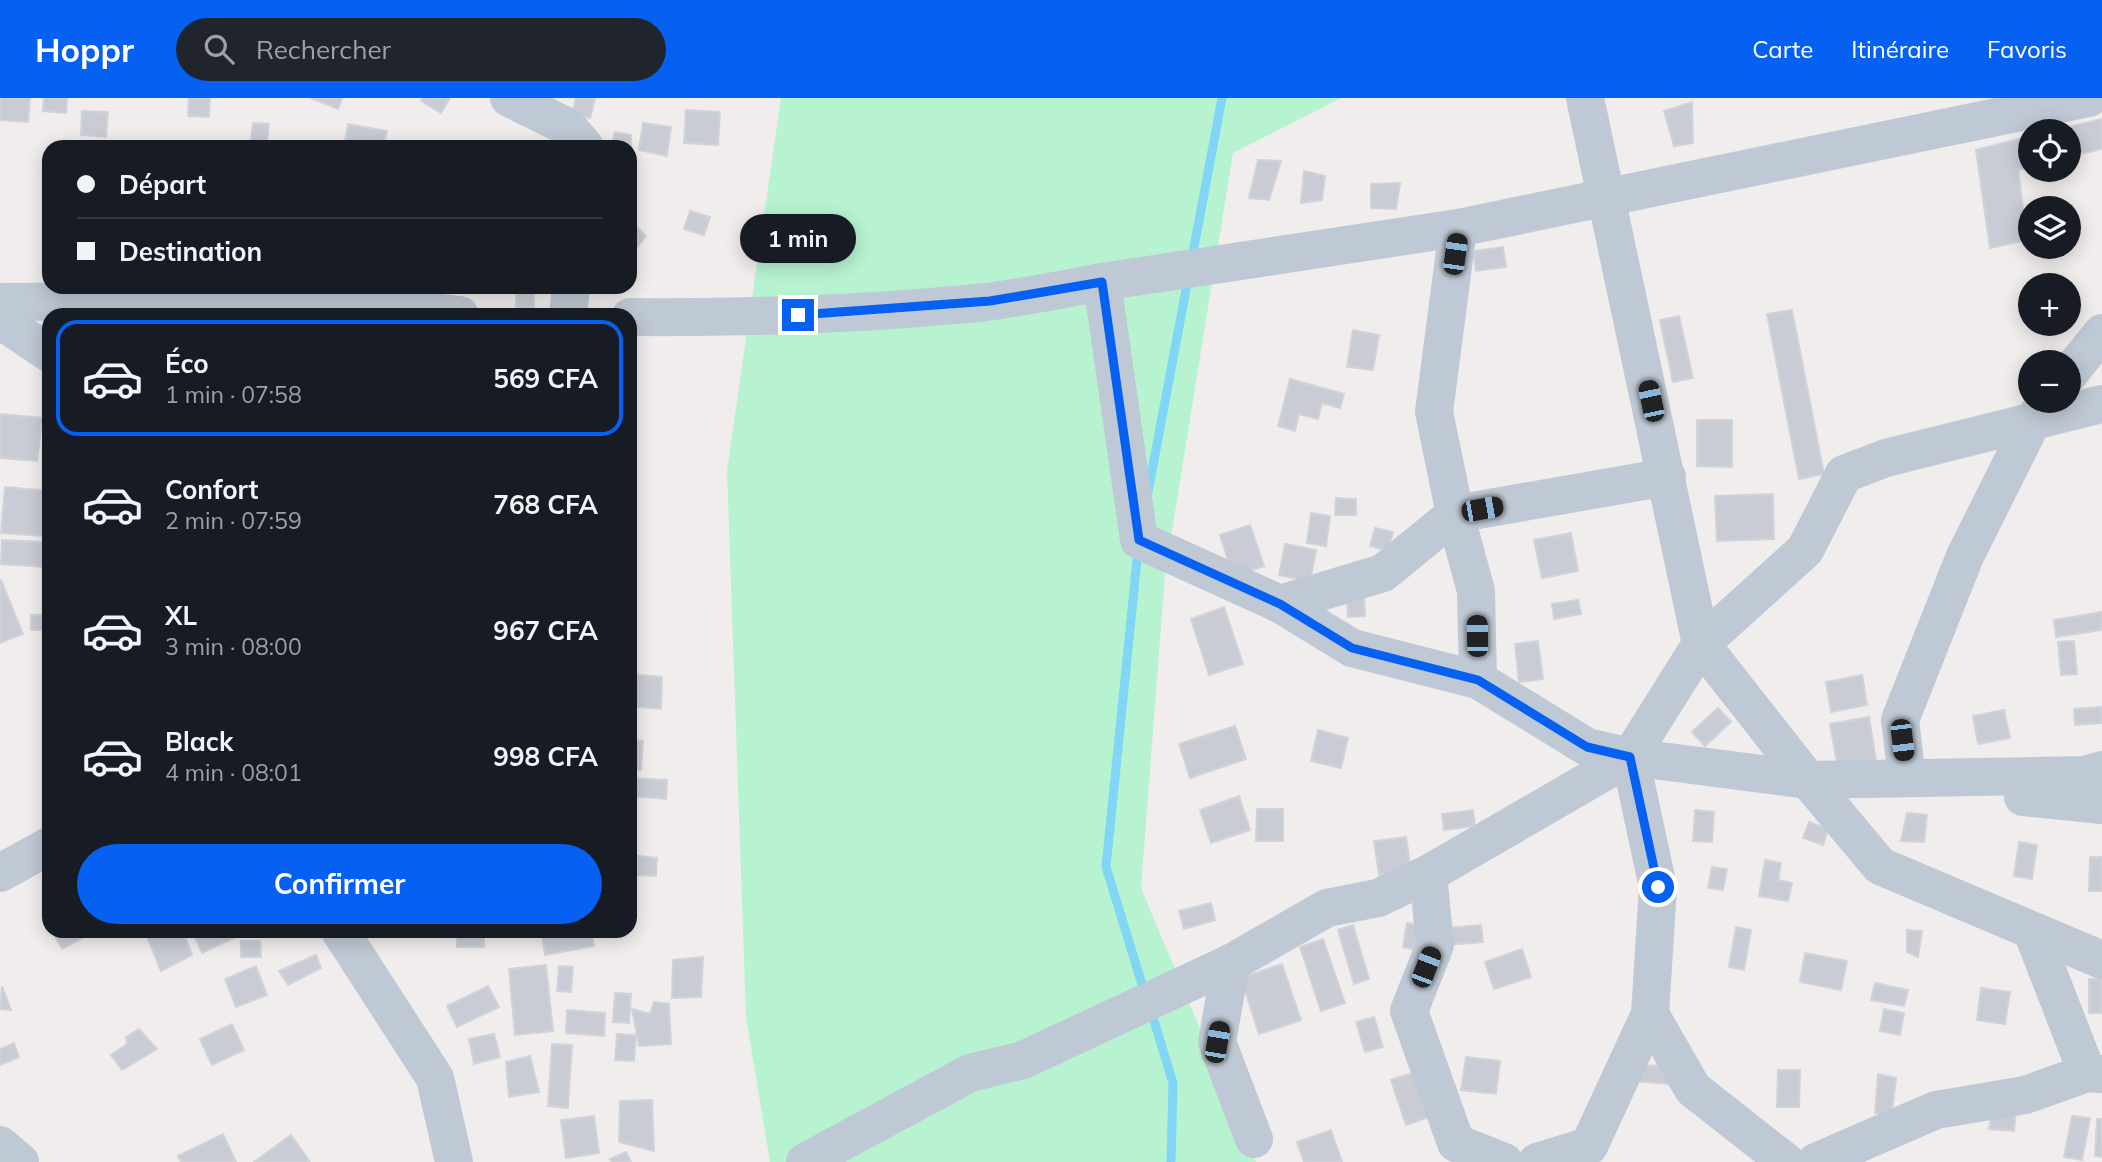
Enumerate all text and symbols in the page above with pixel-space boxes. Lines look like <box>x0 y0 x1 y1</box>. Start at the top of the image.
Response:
search box <box>176 18 666 81</box>
text: Hoppr <box>35 29 134 70</box>
icon: search <box>200 30 238 68</box>
text: Rechercher <box>256 33 391 66</box>
text: Carte <box>1752 34 1813 64</box>
text: Itinéraire <box>1851 34 1949 64</box>
text: Favoris <box>1987 34 2067 64</box>
map controls <box>2018 119 2081 413</box>
button: locate <box>2018 119 2081 182</box>
text: Départ <box>119 168 206 201</box>
button: layers <box>2018 196 2081 259</box>
callout: 1 min <box>740 214 856 262</box>
text: 1 min <box>768 224 828 253</box>
car <box>1442 232 1469 276</box>
text: Destination <box>119 235 262 268</box>
button: + <box>2018 273 2081 336</box>
route end <box>782 299 814 331</box>
icon: car <box>81 347 144 410</box>
text: Éco <box>165 347 209 380</box>
button: − <box>2018 350 2081 413</box>
text: 569 CFA <box>493 362 598 395</box>
car <box>1637 378 1666 424</box>
text: 1 min · 07:58 <box>165 380 302 409</box>
icon: car <box>81 473 144 536</box>
text: Confort <box>165 473 258 506</box>
text: 768 CFA <box>493 488 598 521</box>
car <box>1460 495 1505 523</box>
text: 2 min · 07:59 <box>165 506 302 535</box>
icon: car <box>81 599 144 662</box>
text: XL <box>165 599 197 632</box>
text: 967 CFA <box>493 614 598 647</box>
car <box>1467 615 1488 657</box>
text: 3 min · 08:00 <box>165 632 302 661</box>
car <box>1890 718 1915 762</box>
icon: car <box>81 725 144 788</box>
text: Black <box>165 725 233 758</box>
text: 998 CFA <box>493 740 598 773</box>
text: 4 min · 08:01 <box>165 758 302 787</box>
button: Confirmer <box>77 844 602 924</box>
route start <box>1642 871 1674 903</box>
car <box>1409 944 1444 990</box>
car <box>1204 1019 1231 1065</box>

